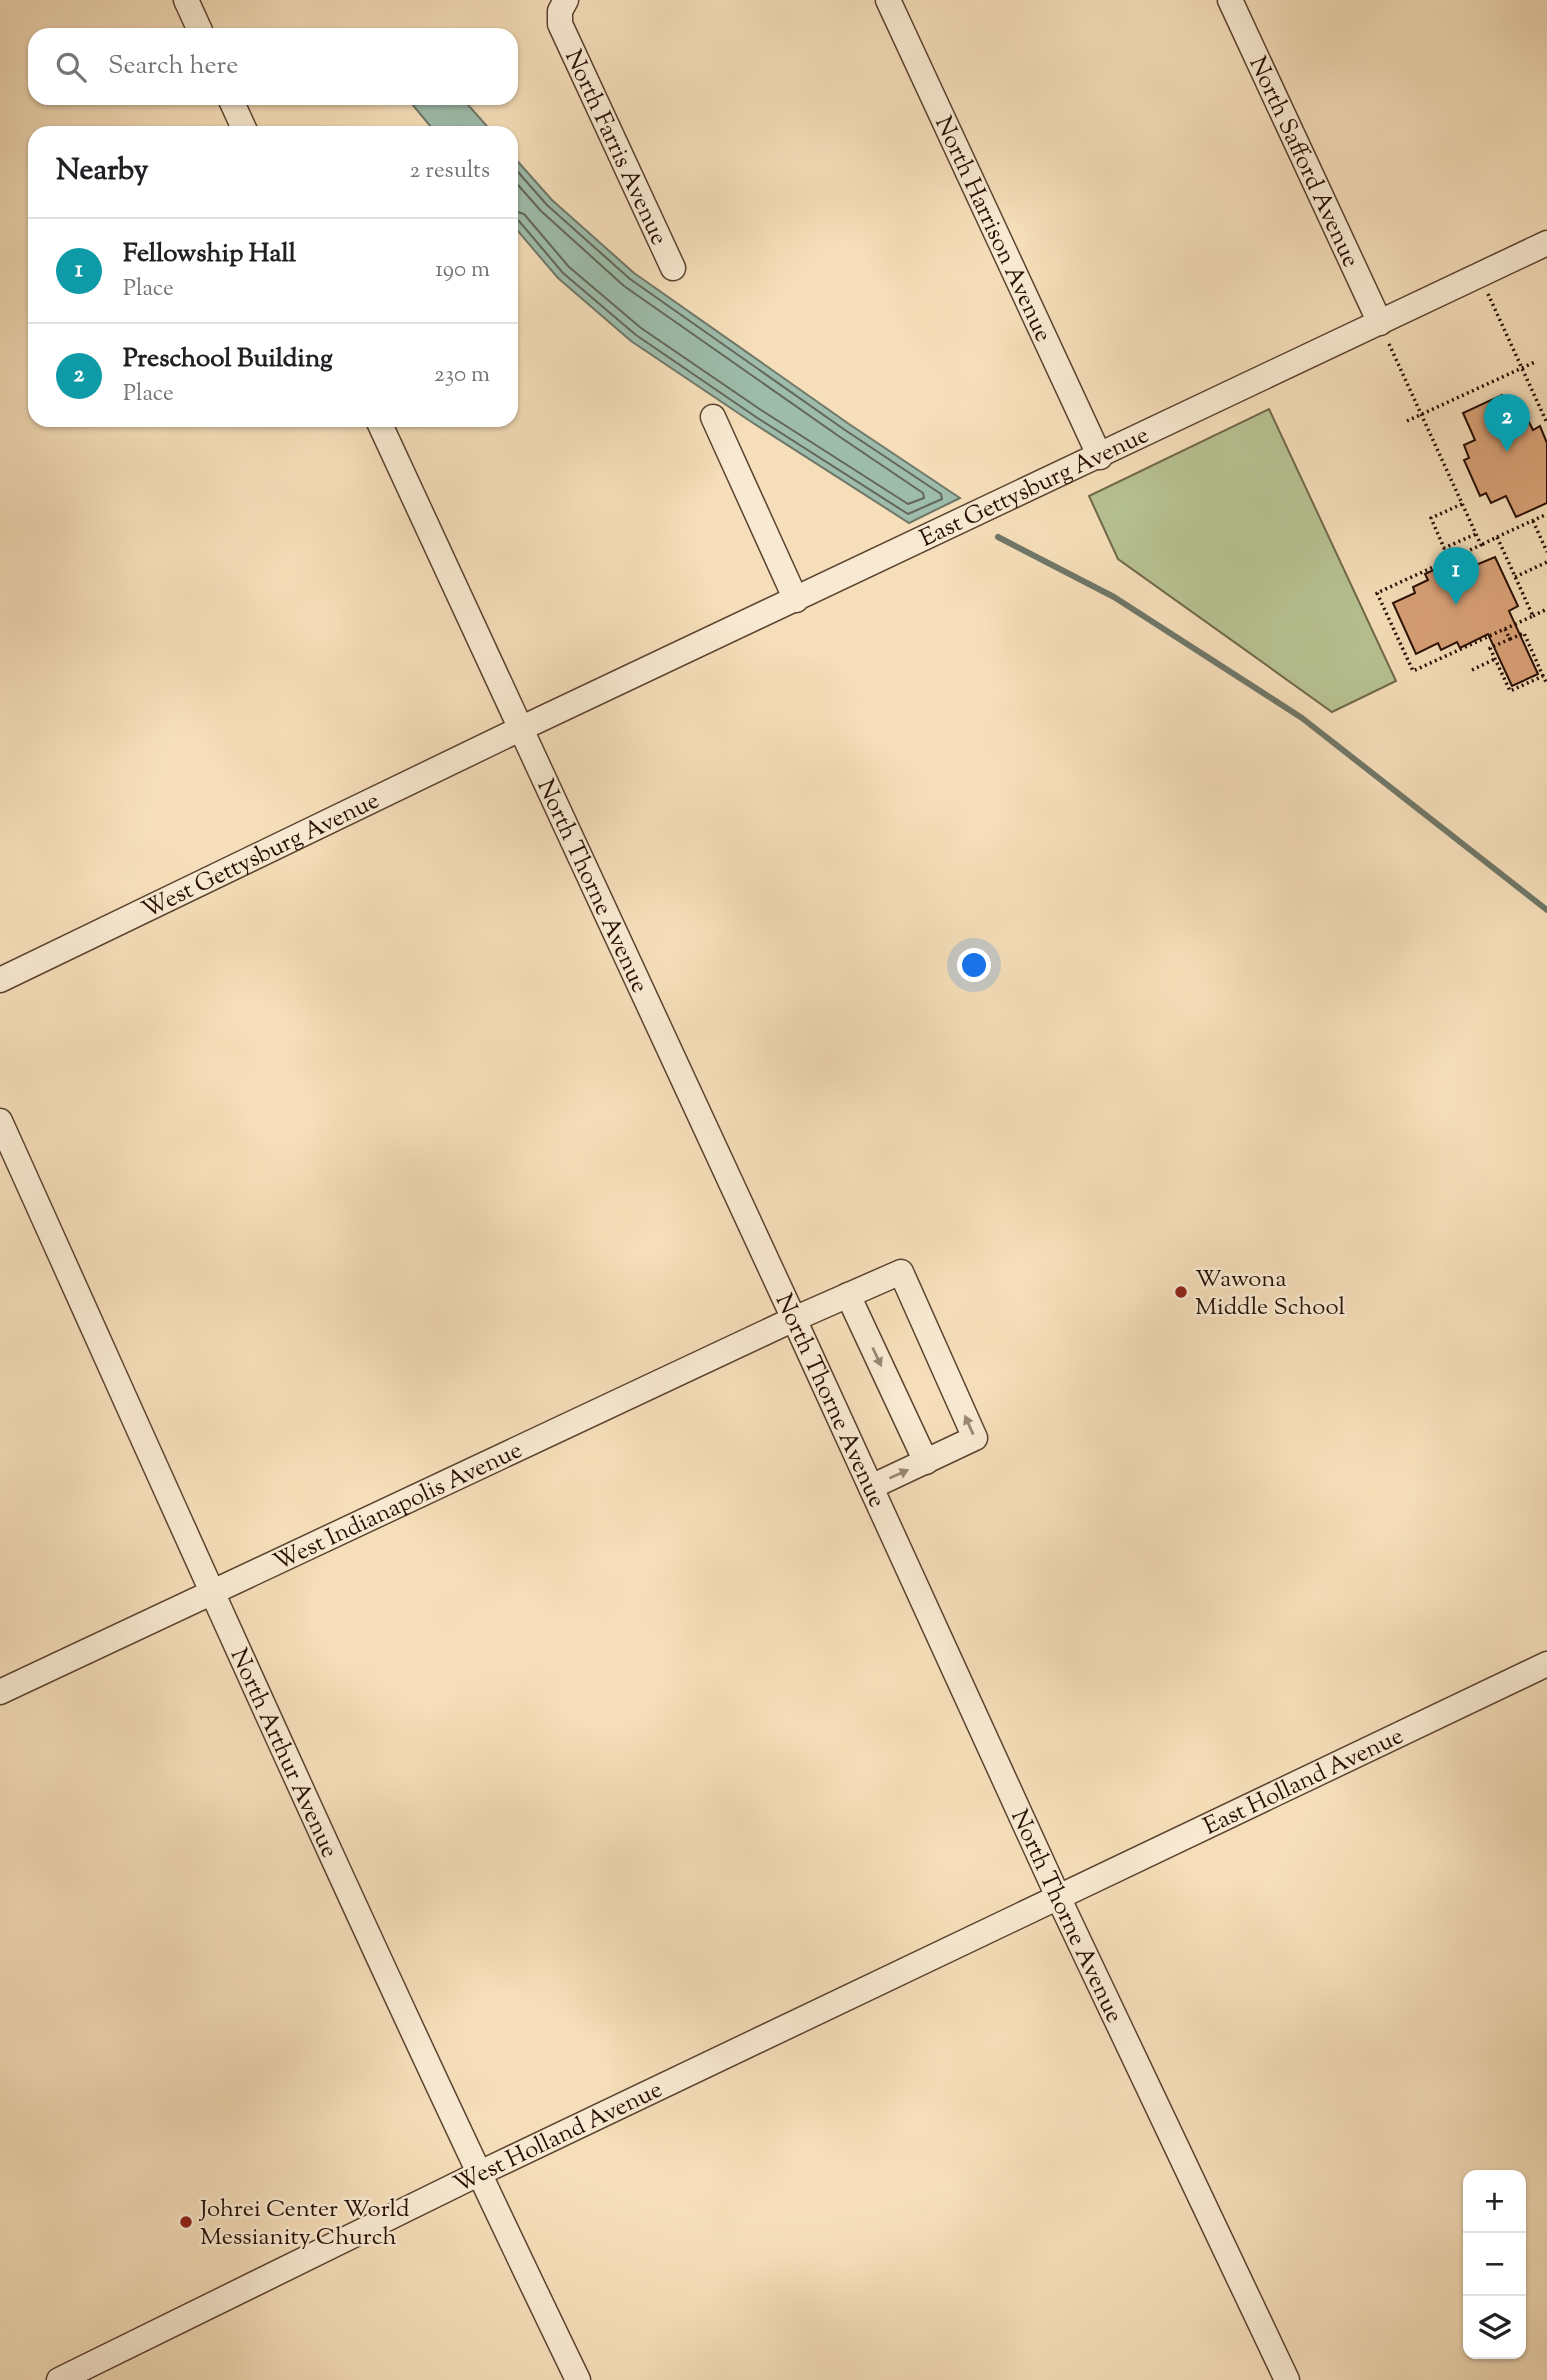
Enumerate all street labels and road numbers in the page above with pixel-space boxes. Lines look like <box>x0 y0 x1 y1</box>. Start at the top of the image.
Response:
street label: North Farris Avenue <box>555 45 675 251</box>
street label: North Safford Avenue <box>1240 51 1367 273</box>
street label: North Harrison Avenue <box>925 111 1059 348</box>
street label: East Gettysburg Avenue <box>915 419 1155 556</box>
street label: North Thorne Avenue <box>528 774 656 999</box>
street label: West Gettysburg Avenue <box>137 784 385 928</box>
street label: North Thorne Avenue <box>766 1289 893 1514</box>
street label: West Indianapolis Avenue <box>268 1434 528 1580</box>
street label: North Arthur Avenue <box>221 1643 346 1864</box>
street label: East Holland Avenue <box>1198 1720 1409 1844</box>
street label: North Thorne Avenue <box>1001 1804 1130 2029</box>
street label: West Holland Avenue <box>448 2074 668 2202</box>

